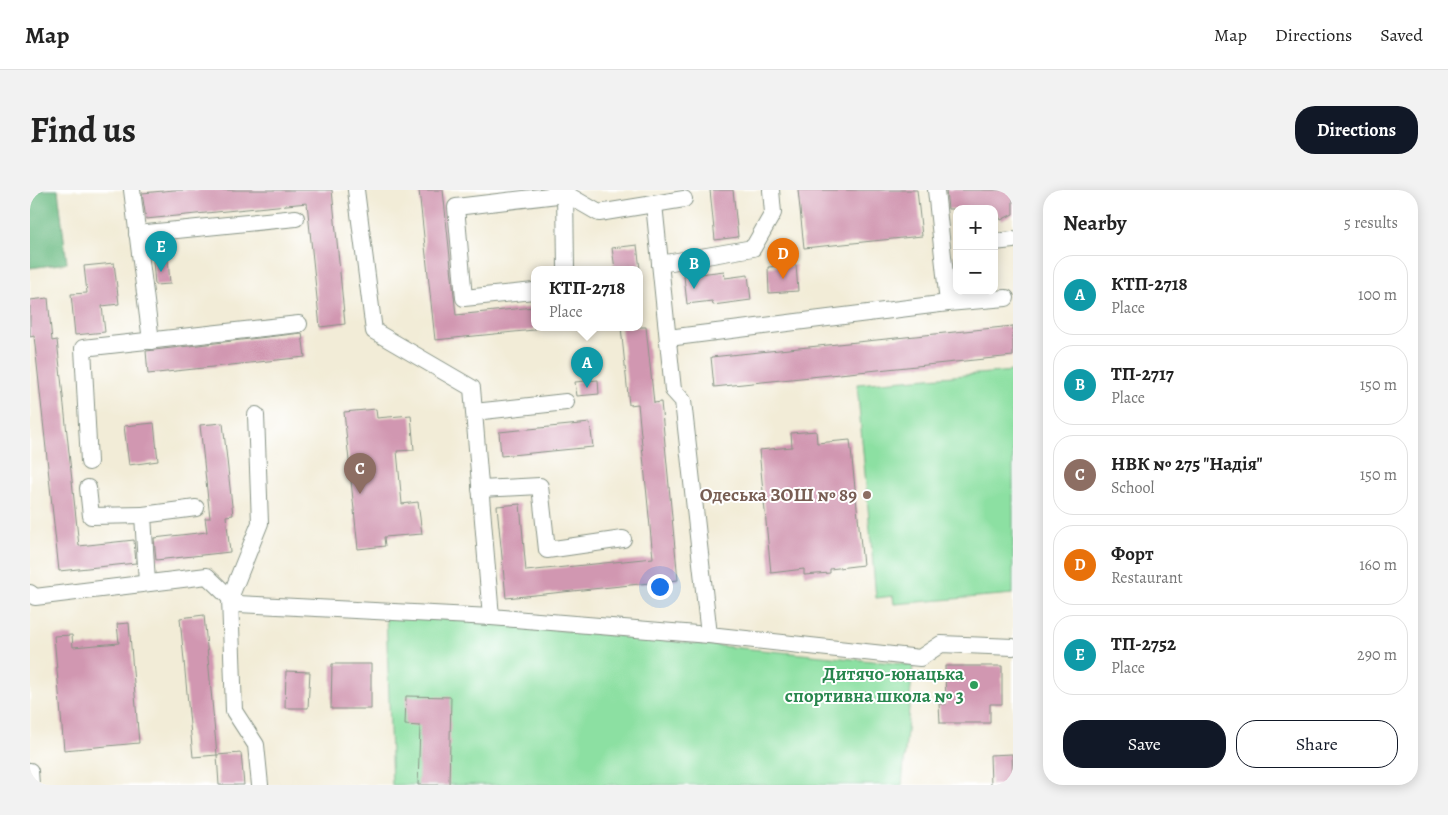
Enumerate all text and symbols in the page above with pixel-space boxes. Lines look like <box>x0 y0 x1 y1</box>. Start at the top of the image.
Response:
text: Map <box>25 19 69 51</box>
text: Map <box>1214 23 1247 47</box>
text: Directions <box>1275 23 1352 47</box>
text: Saved <box>1380 23 1423 47</box>
text: Find us <box>30 106 136 154</box>
button: Directions <box>1295 106 1418 154</box>
map controls <box>953 205 998 295</box>
button: + <box>953 205 998 250</box>
text: Nearby <box>1063 209 1126 237</box>
text: 5 results <box>1344 212 1398 234</box>
pin: E <box>145 231 177 272</box>
pin: D <box>767 238 799 279</box>
pin: B <box>678 248 710 289</box>
button: − <box>953 250 998 295</box>
popup <box>531 266 643 331</box>
text: КТП-2718 <box>1111 271 1188 297</box>
text: КТП-2718 <box>549 275 625 301</box>
text: A <box>1075 284 1085 306</box>
text: 100 m <box>1358 284 1397 306</box>
text: Place <box>1111 297 1145 319</box>
text: Place <box>549 301 583 323</box>
pin: A <box>571 347 603 388</box>
text: ТП-2717 <box>1111 361 1174 387</box>
text: B <box>1075 374 1085 396</box>
text: 150 m <box>1360 374 1397 396</box>
text: Place <box>1111 387 1145 409</box>
text: НВК № 275 "Надія" <box>1111 451 1263 477</box>
pin: C <box>344 453 376 494</box>
text: C <box>1075 464 1085 486</box>
text: 150 m <box>1360 464 1397 486</box>
text: School <box>1111 477 1154 499</box>
place label: Одеська ЗОШ № 89 <box>700 482 857 508</box>
marker: Одеська ЗОШ № 89 <box>861 489 873 501</box>
text: Форт <box>1111 541 1154 567</box>
text: D <box>1074 554 1086 576</box>
text: 160 m <box>1359 554 1397 576</box>
text: Restaurant <box>1111 567 1183 589</box>
your location <box>647 574 673 600</box>
text: ТП-2752 <box>1111 631 1176 657</box>
text: E <box>1075 644 1085 666</box>
text: 290 m <box>1357 644 1397 666</box>
text: Place <box>1111 657 1145 679</box>
place label: Дитячо-юнацька спортивна школа № 3 <box>785 661 965 709</box>
marker: Дитячо-юнацька спортивна школа № 3 <box>968 679 980 691</box>
button: Save <box>1063 720 1226 768</box>
button: Share <box>1236 720 1398 768</box>

